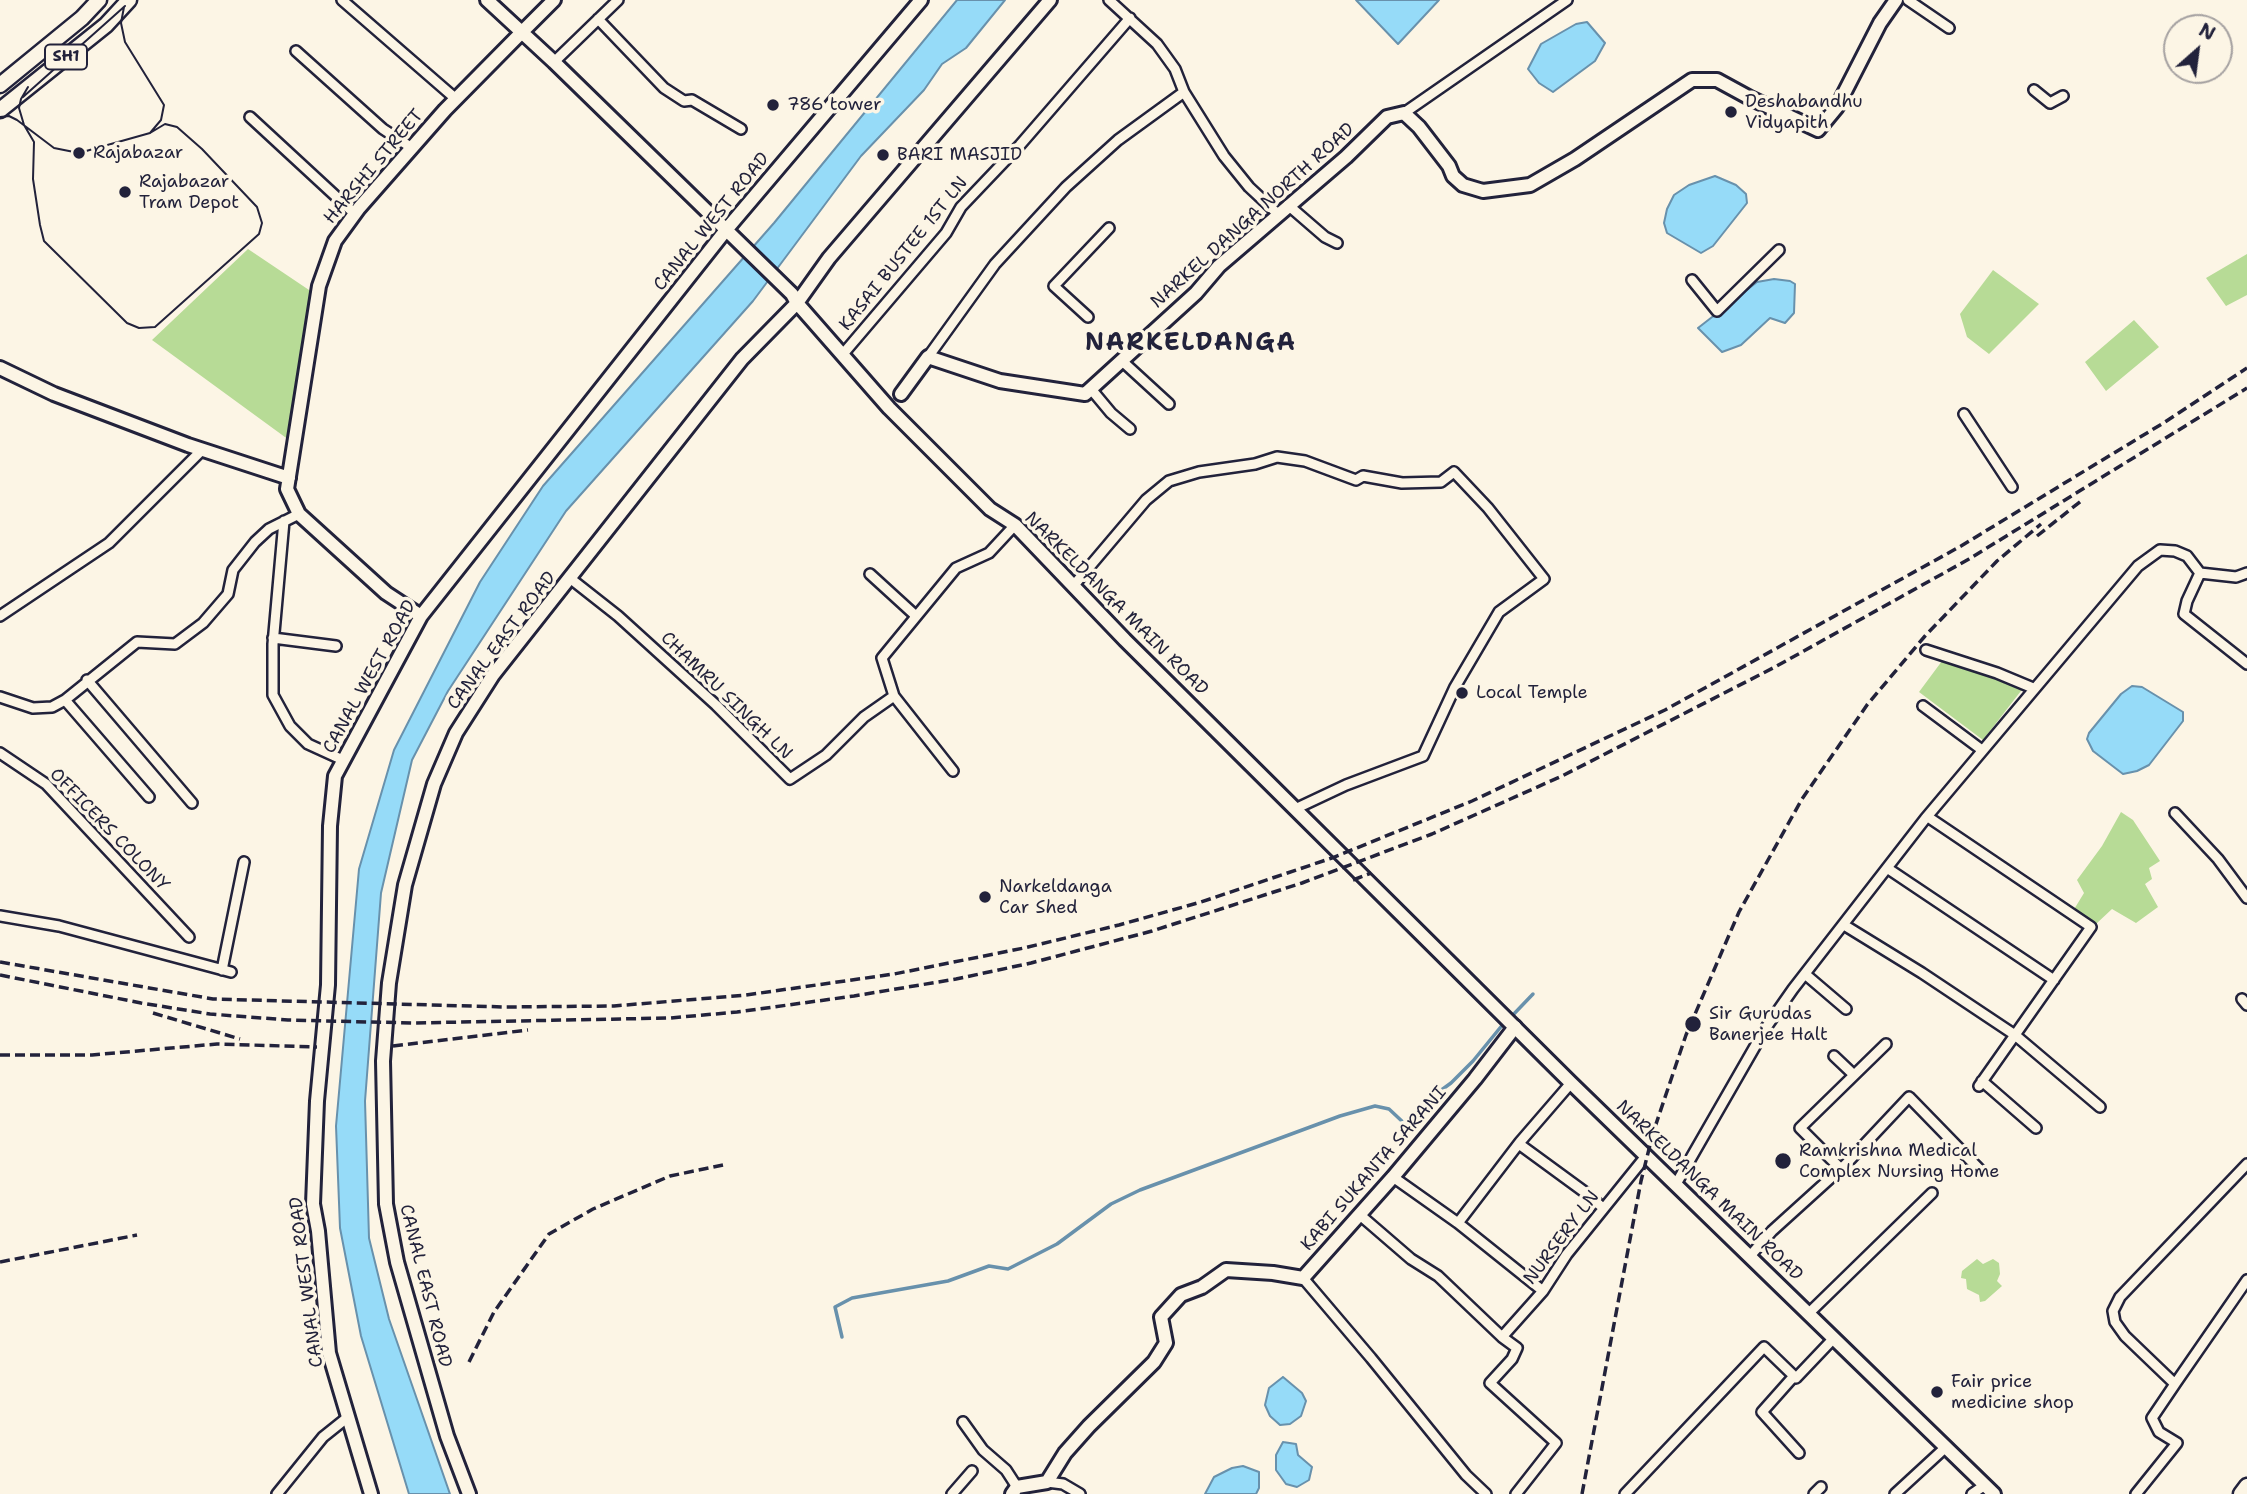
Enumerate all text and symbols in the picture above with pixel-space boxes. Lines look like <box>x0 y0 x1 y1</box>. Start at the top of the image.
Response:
north arrow <box>2163 14 2233 84</box>
text: N <box>2195 17 2220 46</box>
road number: SH1 <box>45 44 87 69</box>
place label: Deshabandhu Vidyapith <box>1745 91 1863 134</box>
place label: 786 tower <box>787 94 881 116</box>
marker: 786 tower <box>765 97 781 113</box>
marker: Deshabandhu Vidyapith <box>1723 104 1739 120</box>
street label: HARSHI STREET <box>320 105 428 229</box>
street label: NARKEL DANGA NORTH ROAD <box>1147 119 1359 313</box>
place label: Rajabazar <box>93 142 183 164</box>
place label: BARI MASJID <box>897 144 1022 166</box>
marker: Rajabazar <box>71 145 87 161</box>
marker: BARI MASJID <box>875 147 891 163</box>
street label: CANAL WEST ROAD <box>650 148 774 296</box>
place label: Rajabazar Tram Depot <box>139 171 239 214</box>
street label: KASAI BUSTEE 1ST LN <box>835 173 973 335</box>
marker: Rajabazar Tram Depot <box>117 184 133 200</box>
district label: NARKELDANGA <box>1086 330 1296 358</box>
street label: NARKELDANGA MAIN ROAD <box>1020 508 1212 700</box>
street label: CANAL EAST ROAD <box>443 568 561 714</box>
street label: CANAL WEST ROAD <box>319 597 421 757</box>
street label: CHAMRU SINGH LN <box>656 628 796 764</box>
place label: Local Temple <box>1476 682 1588 704</box>
marker: Local Temple <box>1454 685 1470 701</box>
street label: OFFICERS COLONY <box>45 764 173 896</box>
place label: Narkeldanga Car Shed <box>999 876 1112 918</box>
marker: Narkeldanga Car Shed <box>977 889 993 905</box>
place label: Sir Gurudas Banerjee Halt <box>1709 1003 1828 1046</box>
marker: Sir Gurudas Banerjee Halt <box>1683 1014 1703 1034</box>
street label: KABI SUKANTA SARANI <box>1297 1082 1451 1256</box>
street label: NARKELDANGA MAIN ROAD <box>1611 1096 1807 1286</box>
place label: Ramkrishna Medical Complex Nursing Home <box>1799 1140 2000 1182</box>
marker: Ramkrishna Medical Complex Nursing Home <box>1773 1151 1793 1171</box>
street label: NURSERY LN <box>1520 1187 1604 1289</box>
street label: CANAL WEST ROAD <box>286 1195 328 1369</box>
street label: CANAL EAST ROAD <box>394 1202 456 1370</box>
place label: Fair price medicine shop <box>1951 1371 2074 1414</box>
marker: Fair price medicine shop <box>1929 1384 1945 1400</box>

